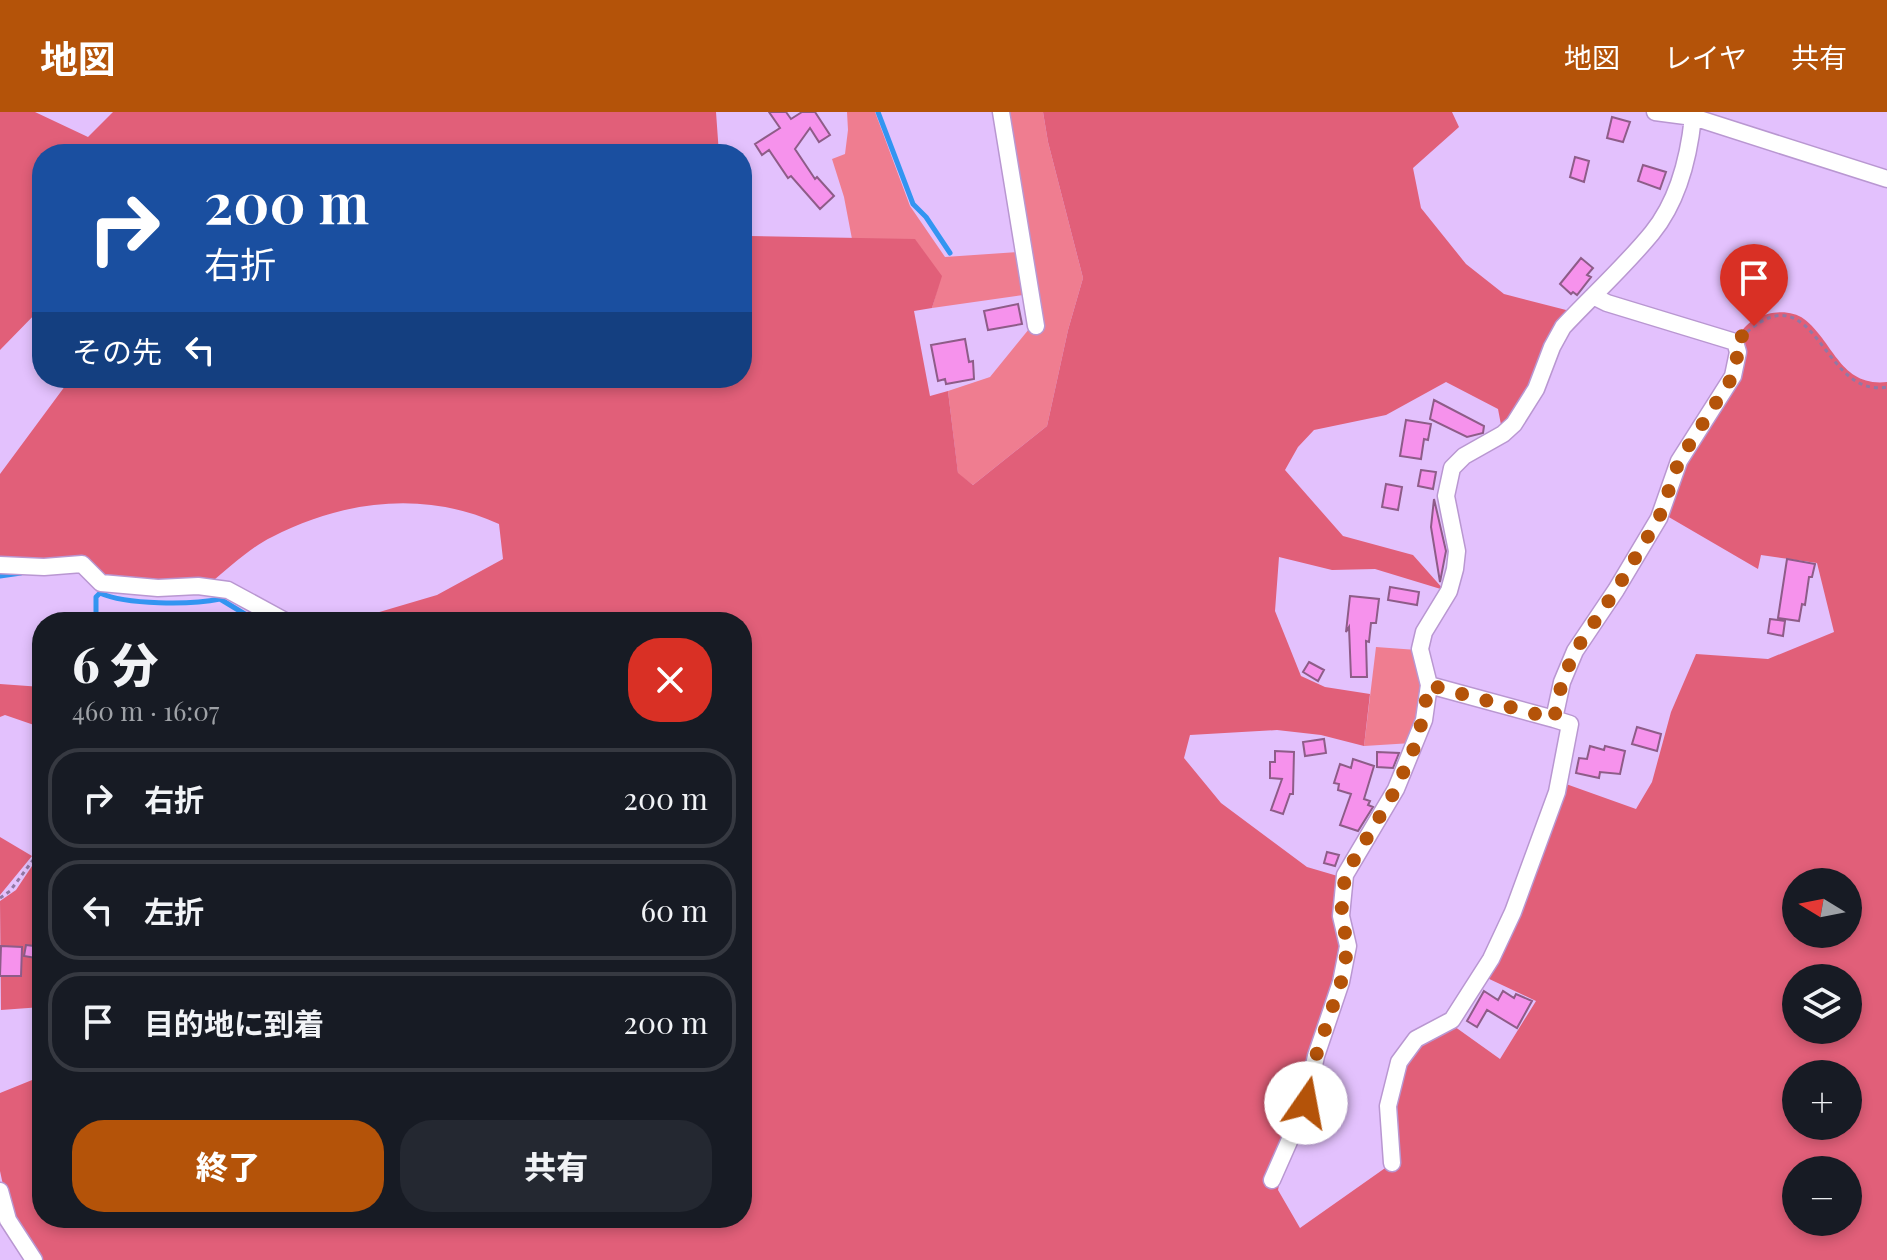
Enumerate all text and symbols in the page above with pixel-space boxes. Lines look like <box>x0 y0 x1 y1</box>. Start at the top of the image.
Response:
text: 地図 <box>40 32 116 83</box>
text: 地図 <box>1564 38 1620 75</box>
text: レイヤ <box>1664 38 1747 75</box>
text: 共有 <box>1791 38 1847 75</box>
text: 200 m <box>204 164 369 239</box>
icon: right <box>72 176 176 280</box>
text: 右折 <box>204 239 276 287</box>
pin <box>1720 244 1788 326</box>
icon: arrive <box>1732 256 1776 300</box>
icon: left <box>178 328 222 372</box>
text: その先 <box>72 331 162 371</box>
text: 6 分 <box>72 631 159 695</box>
button: close <box>628 638 712 722</box>
text: 460 m · 16:07 <box>72 693 219 728</box>
icon: right <box>76 776 120 820</box>
text: 200 m <box>624 778 708 818</box>
text: 右折 <box>144 779 204 819</box>
north arrow <box>1782 868 1862 948</box>
map controls <box>1782 868 1862 1236</box>
icon: left <box>76 888 120 932</box>
text: 60 m <box>640 890 708 930</box>
text: 左折 <box>144 891 204 931</box>
button: layers <box>1782 964 1862 1044</box>
icon: arrive <box>76 1000 120 1044</box>
text: 200 m <box>624 1002 708 1042</box>
text: 目的地に到着 <box>144 1003 324 1043</box>
button: + <box>1782 1060 1862 1140</box>
position arrow <box>1264 1061 1348 1145</box>
button: 終了 <box>72 1120 384 1212</box>
button: 共有 <box>400 1120 712 1212</box>
button: − <box>1782 1156 1862 1236</box>

